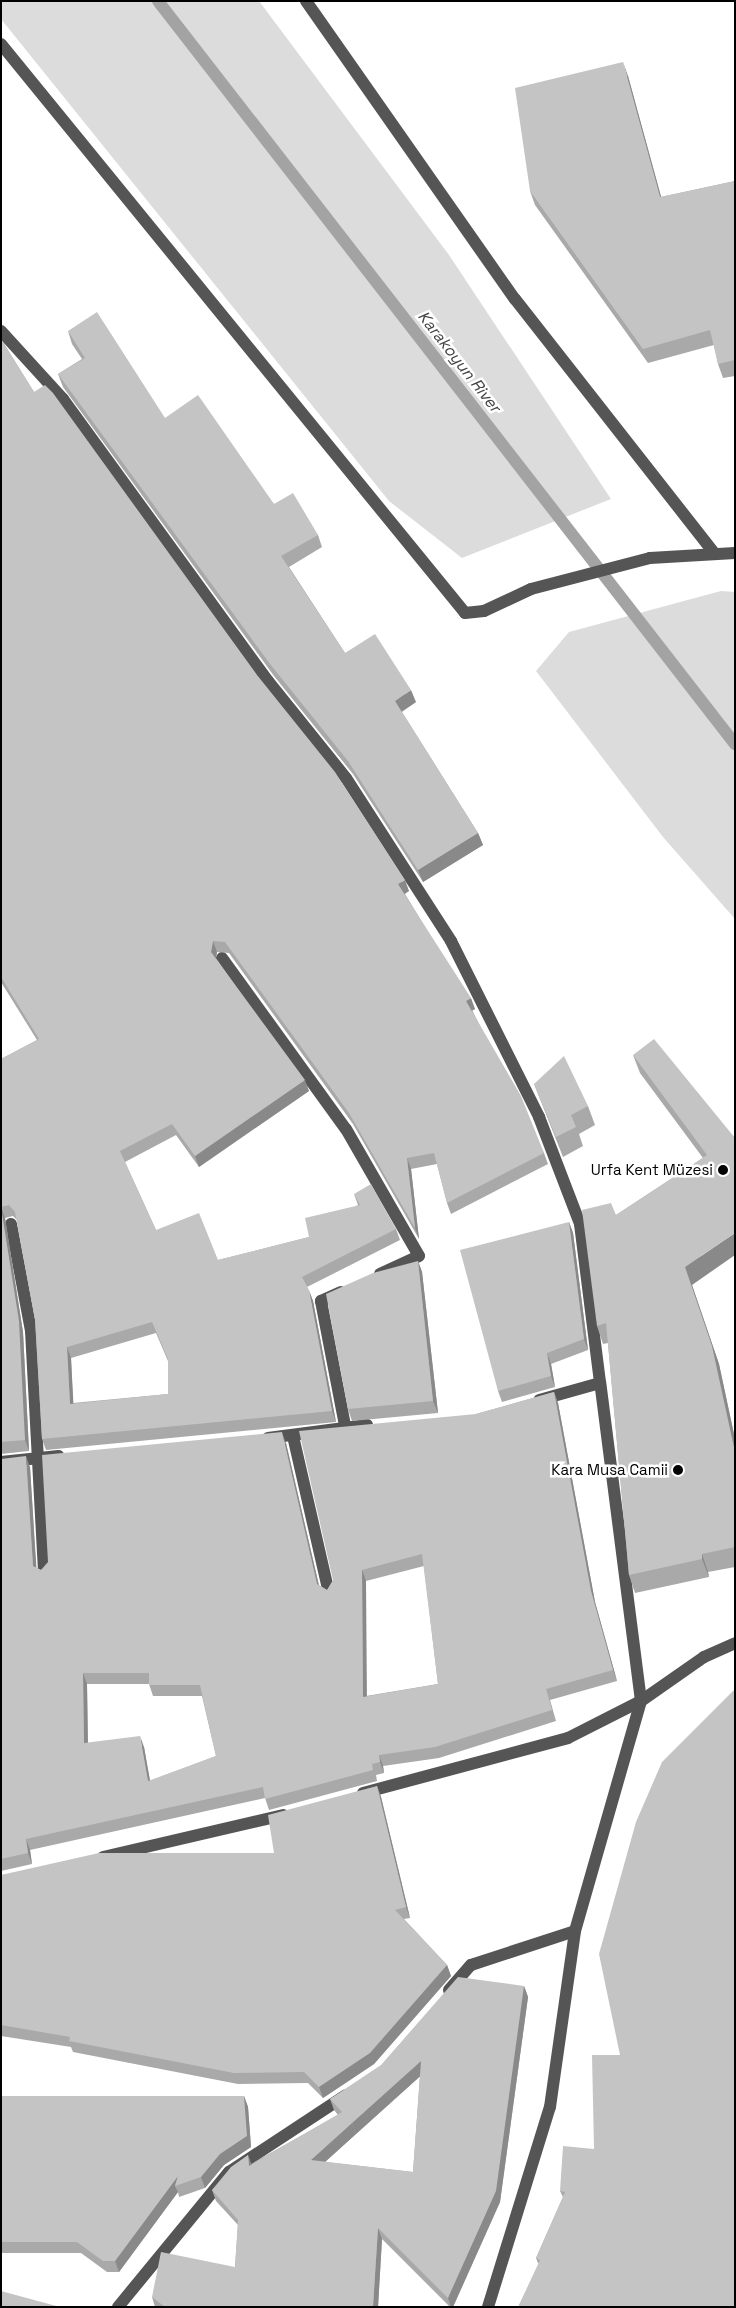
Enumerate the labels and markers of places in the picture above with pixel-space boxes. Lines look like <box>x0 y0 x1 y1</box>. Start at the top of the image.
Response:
place label: Urfa Kent Müzesi <box>591 1161 713 1179</box>
marker: Urfa Kent Müzesi <box>717 1164 729 1176</box>
place label: Kara Musa Camii <box>551 1461 668 1479</box>
marker: Kara Musa Camii <box>672 1464 684 1476</box>

